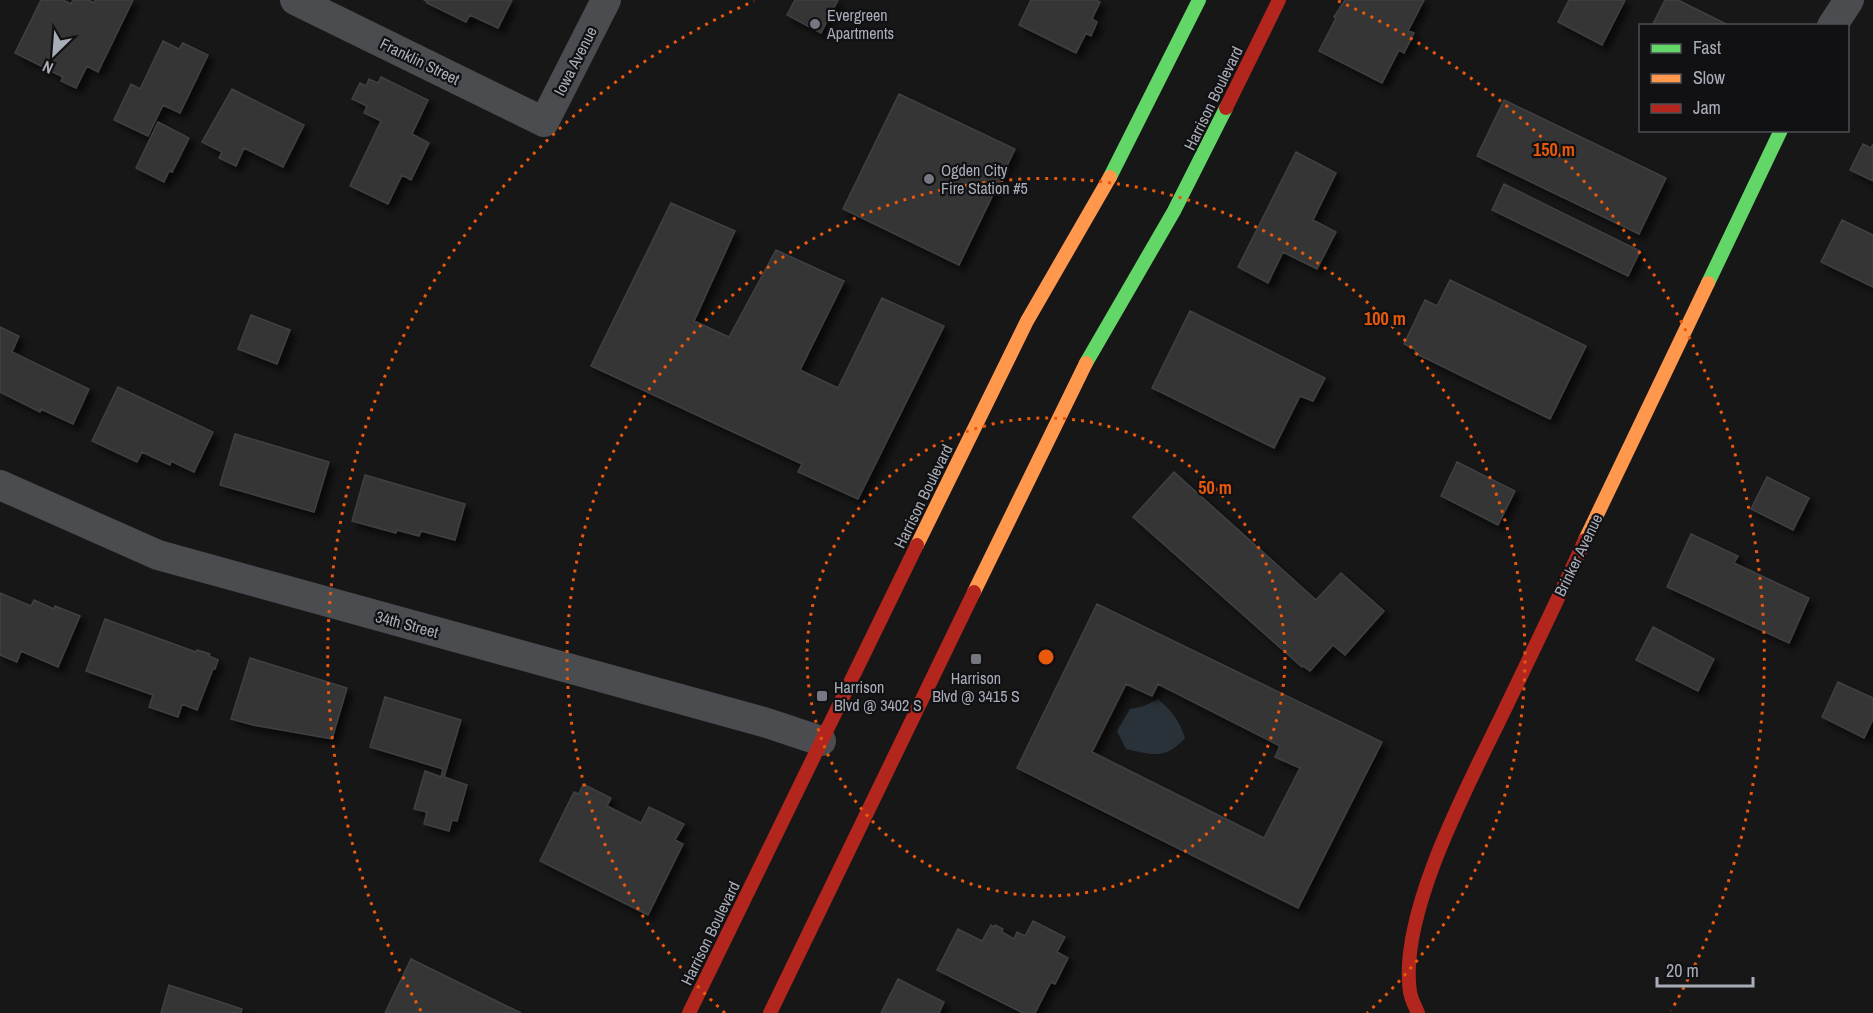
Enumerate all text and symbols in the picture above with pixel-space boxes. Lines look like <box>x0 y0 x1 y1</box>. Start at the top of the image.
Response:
place label: Evergreen Apartments <box>826 4 894 44</box>
marker: Evergreen Apartments <box>808 17 822 31</box>
street label: Iowa Avenue <box>548 23 602 99</box>
north arrow <box>24 24 84 84</box>
legend <box>1639 24 1849 132</box>
street label: Franklin Street <box>377 32 464 90</box>
text: Fast <box>1693 35 1721 60</box>
street label: Harrison Boulevard <box>1178 42 1248 154</box>
text: N <box>39 56 57 80</box>
text: Slow <box>1693 65 1725 90</box>
text: Jam <box>1693 95 1721 120</box>
text: 150 m <box>1533 137 1575 162</box>
place label: Ogden City Fire Station #5 <box>941 159 1028 199</box>
marker: Ogden City Fire Station #5 <box>922 172 936 186</box>
text: 100 m <box>1364 306 1406 331</box>
street label: Harrison Boulevard <box>888 440 958 552</box>
text: 50 m <box>1198 475 1232 500</box>
street label: Brinker Avenue <box>1548 510 1608 600</box>
street label: 34th Street <box>373 605 441 643</box>
centre of rings <box>1036 647 1056 667</box>
marker: Harrison Blvd @ 3415 S <box>969 652 983 666</box>
place label: Harrison Blvd @ 3415 S <box>932 667 1020 707</box>
place label: Harrison Blvd @ 3402 S <box>834 676 922 716</box>
marker: Harrison Blvd @ 3402 S <box>815 689 829 703</box>
street label: Harrison Boulevard <box>675 877 745 989</box>
scale bar <box>1657 950 1753 988</box>
text: 20 m <box>1666 958 1699 983</box>

